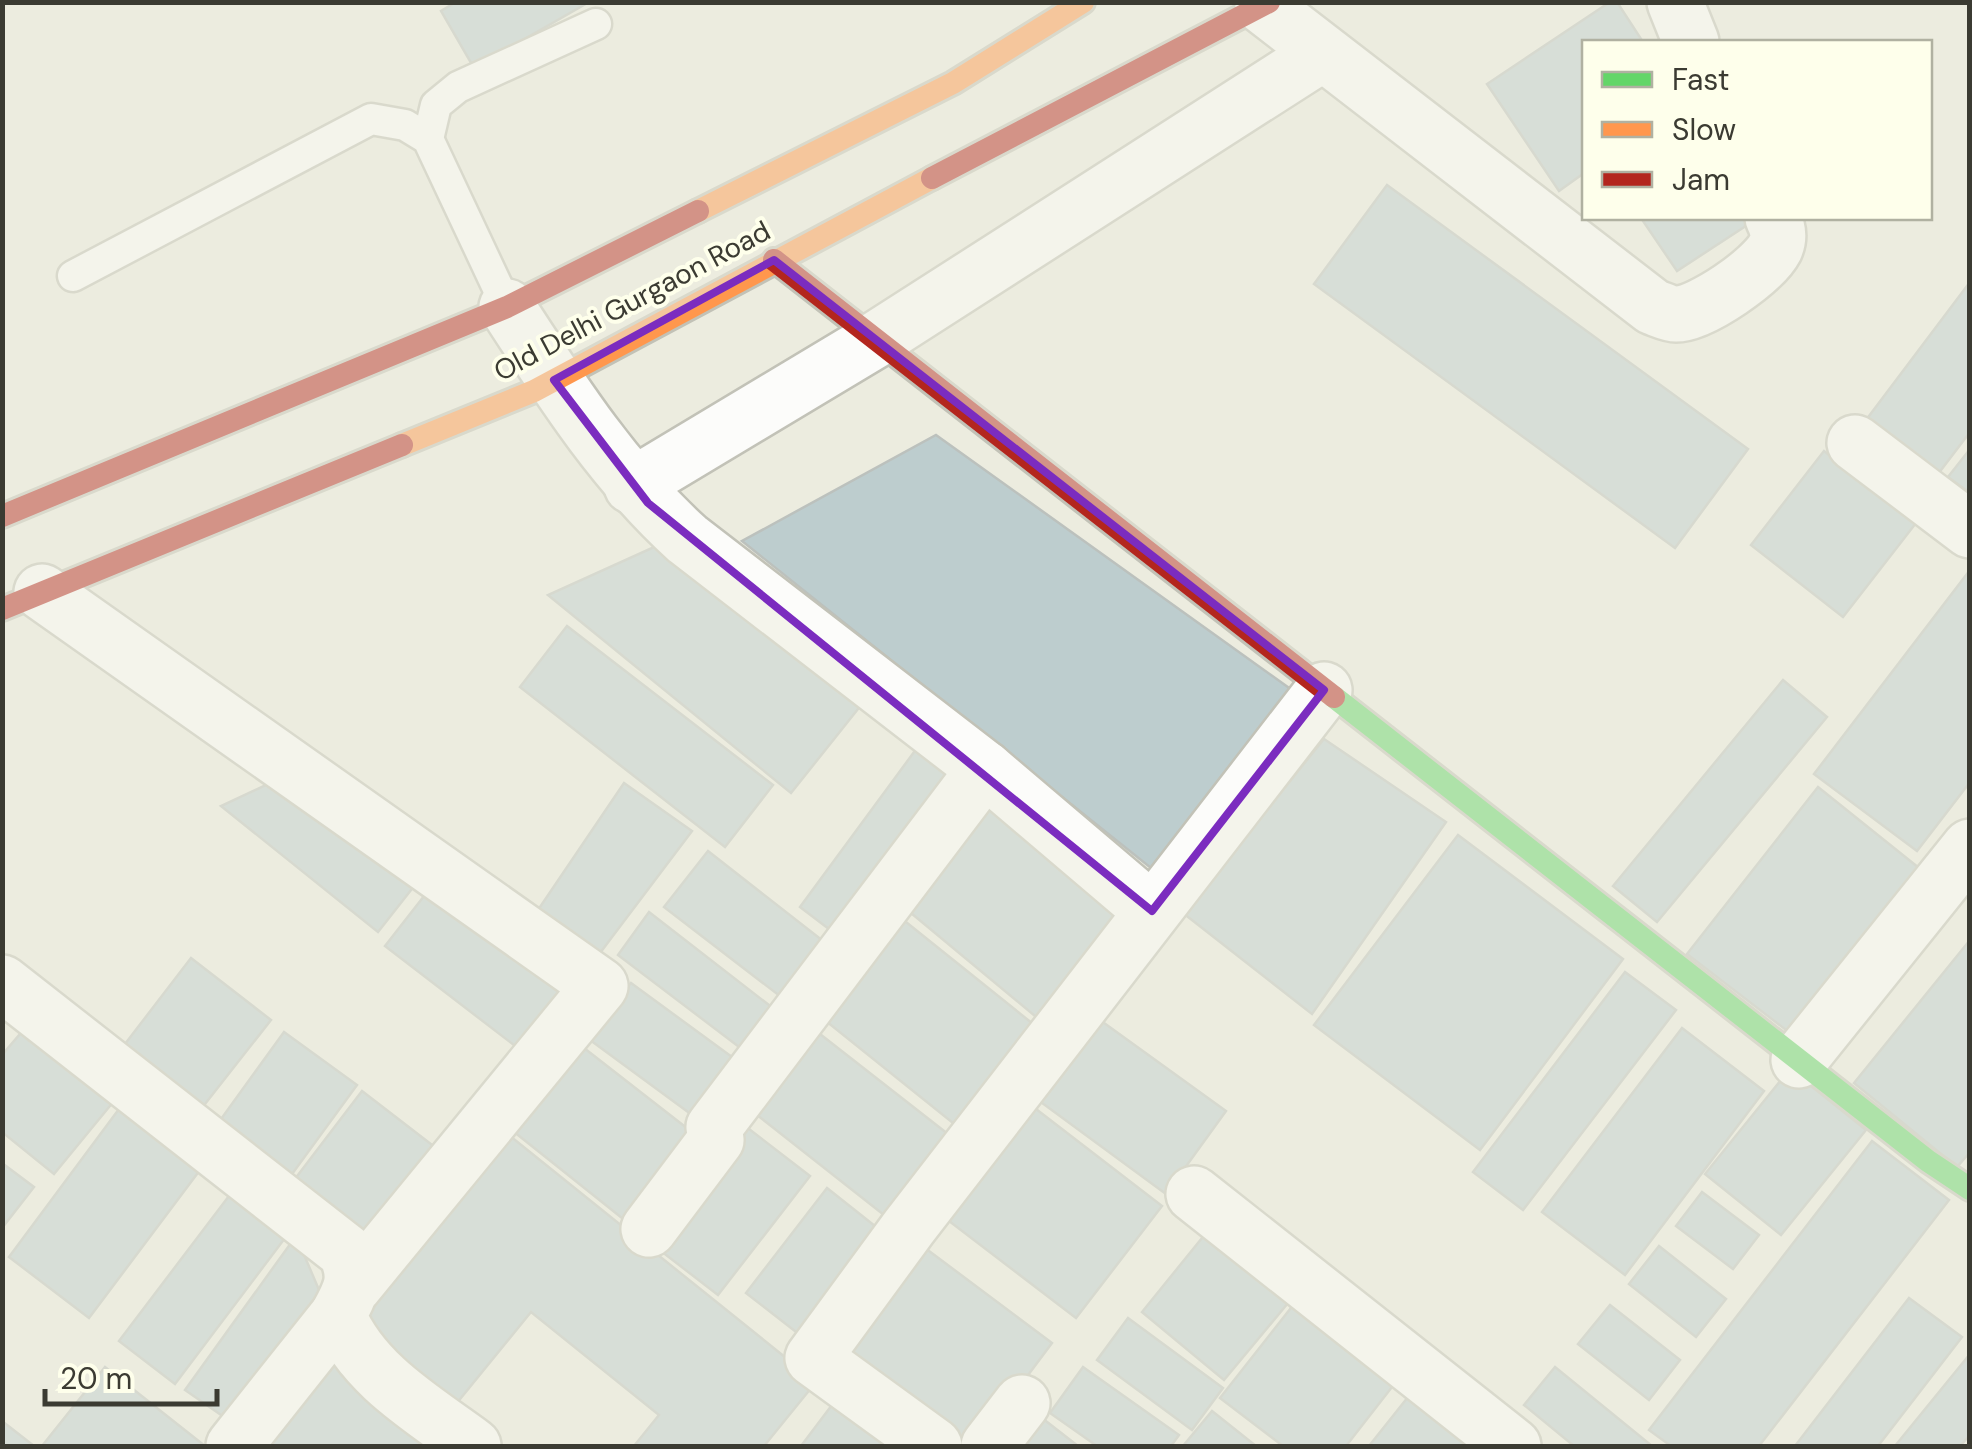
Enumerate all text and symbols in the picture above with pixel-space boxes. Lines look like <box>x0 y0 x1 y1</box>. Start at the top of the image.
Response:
legend <box>1582 40 1932 220</box>
text: Fast <box>1672 60 1730 99</box>
text: Slow <box>1672 110 1736 149</box>
text: Jam <box>1672 160 1730 199</box>
street label: Old Delhi Gurgaon Road <box>487 212 777 390</box>
scale bar <box>45 1344 218 1406</box>
text: 20 m <box>60 1359 132 1398</box>

